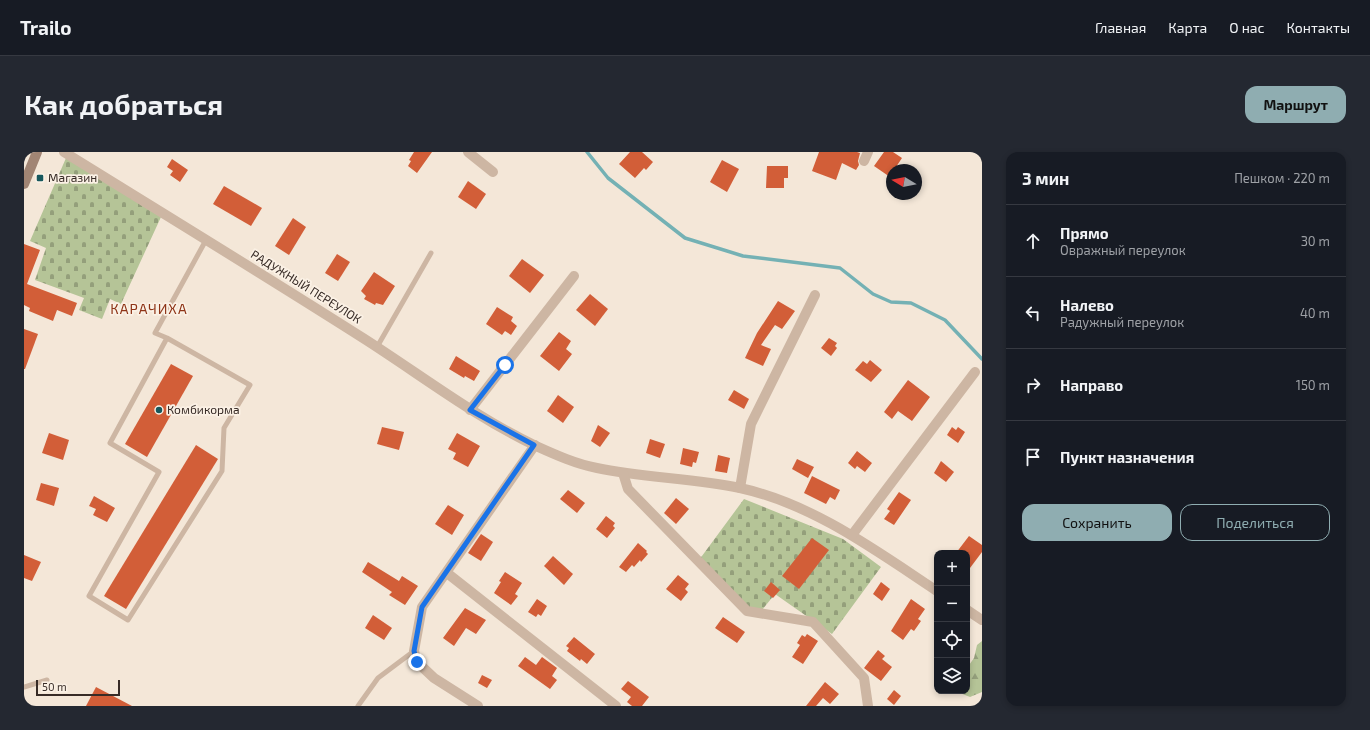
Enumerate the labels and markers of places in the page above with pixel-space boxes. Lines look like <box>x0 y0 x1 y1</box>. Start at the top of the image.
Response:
place label: Магазин <box>48 170 97 184</box>
marker: Магазин <box>35 173 45 183</box>
place label: Комбикорма <box>167 402 240 416</box>
marker: Комбикорма <box>154 405 164 415</box>

